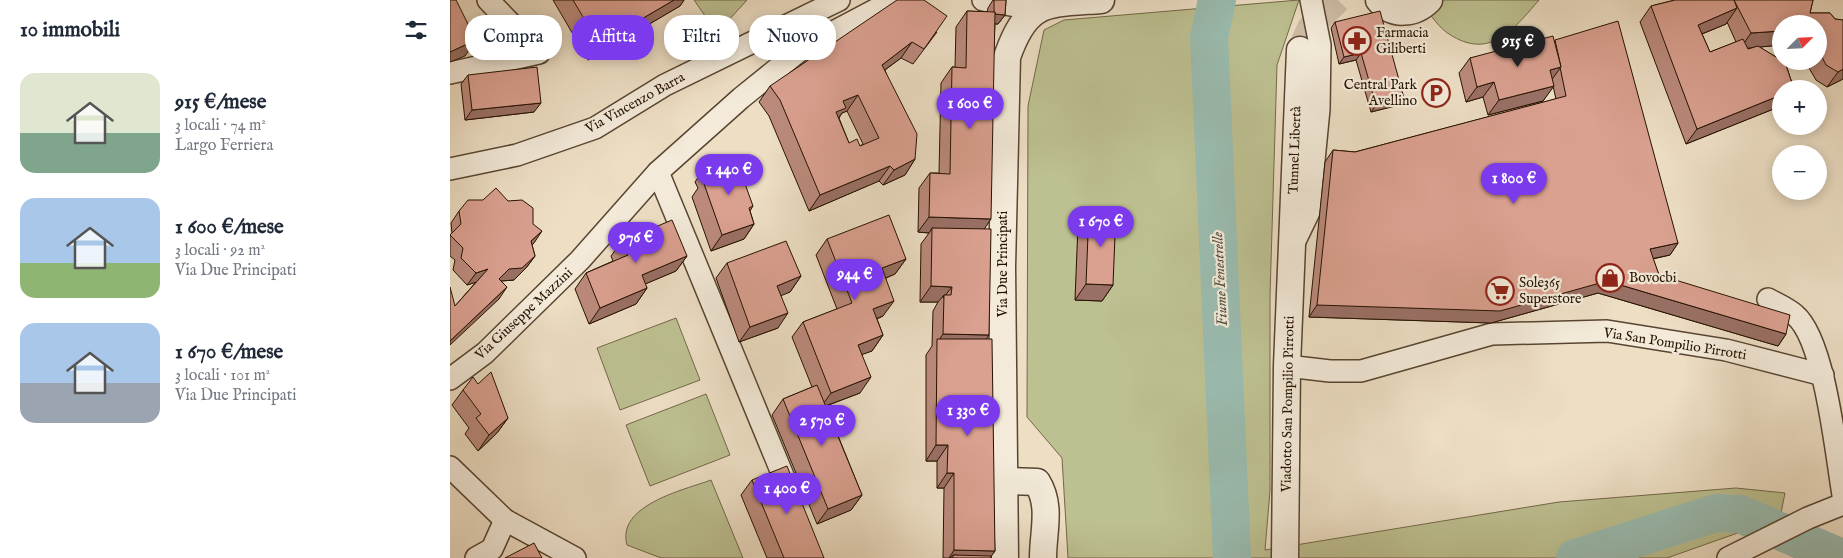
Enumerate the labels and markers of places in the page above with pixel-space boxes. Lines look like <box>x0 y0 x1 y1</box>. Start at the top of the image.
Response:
place label: Farmacia Giliberti <box>1376 24 1429 58</box>
pharmacy icon: Farmacia Giliberti <box>1342 26 1372 56</box>
pin: 915 € <box>1483 26 1553 68</box>
place label: Central Park Avellino <box>1344 76 1418 110</box>
parking icon: Central Park Avellino <box>1421 78 1451 108</box>
pin: 1 600 € <box>924 88 1016 130</box>
pin: 1 440 € <box>683 154 775 196</box>
pin: 1 800 € <box>1468 162 1560 205</box>
pin: 1 670 € <box>1055 206 1147 248</box>
pin: 976 € <box>601 222 671 264</box>
pin: 944 € <box>820 258 890 301</box>
shop icon: Bovocbi <box>1595 263 1625 293</box>
place label: Bovocbi <box>1629 269 1677 287</box>
place label: Sole365 Superstore <box>1519 274 1582 308</box>
supermarket icon: Sole365 Superstore <box>1485 276 1515 306</box>
pin: 1 330 € <box>922 394 1014 437</box>
pin: 2 570 € <box>776 404 868 447</box>
pin: 1 400 € <box>741 472 833 515</box>

